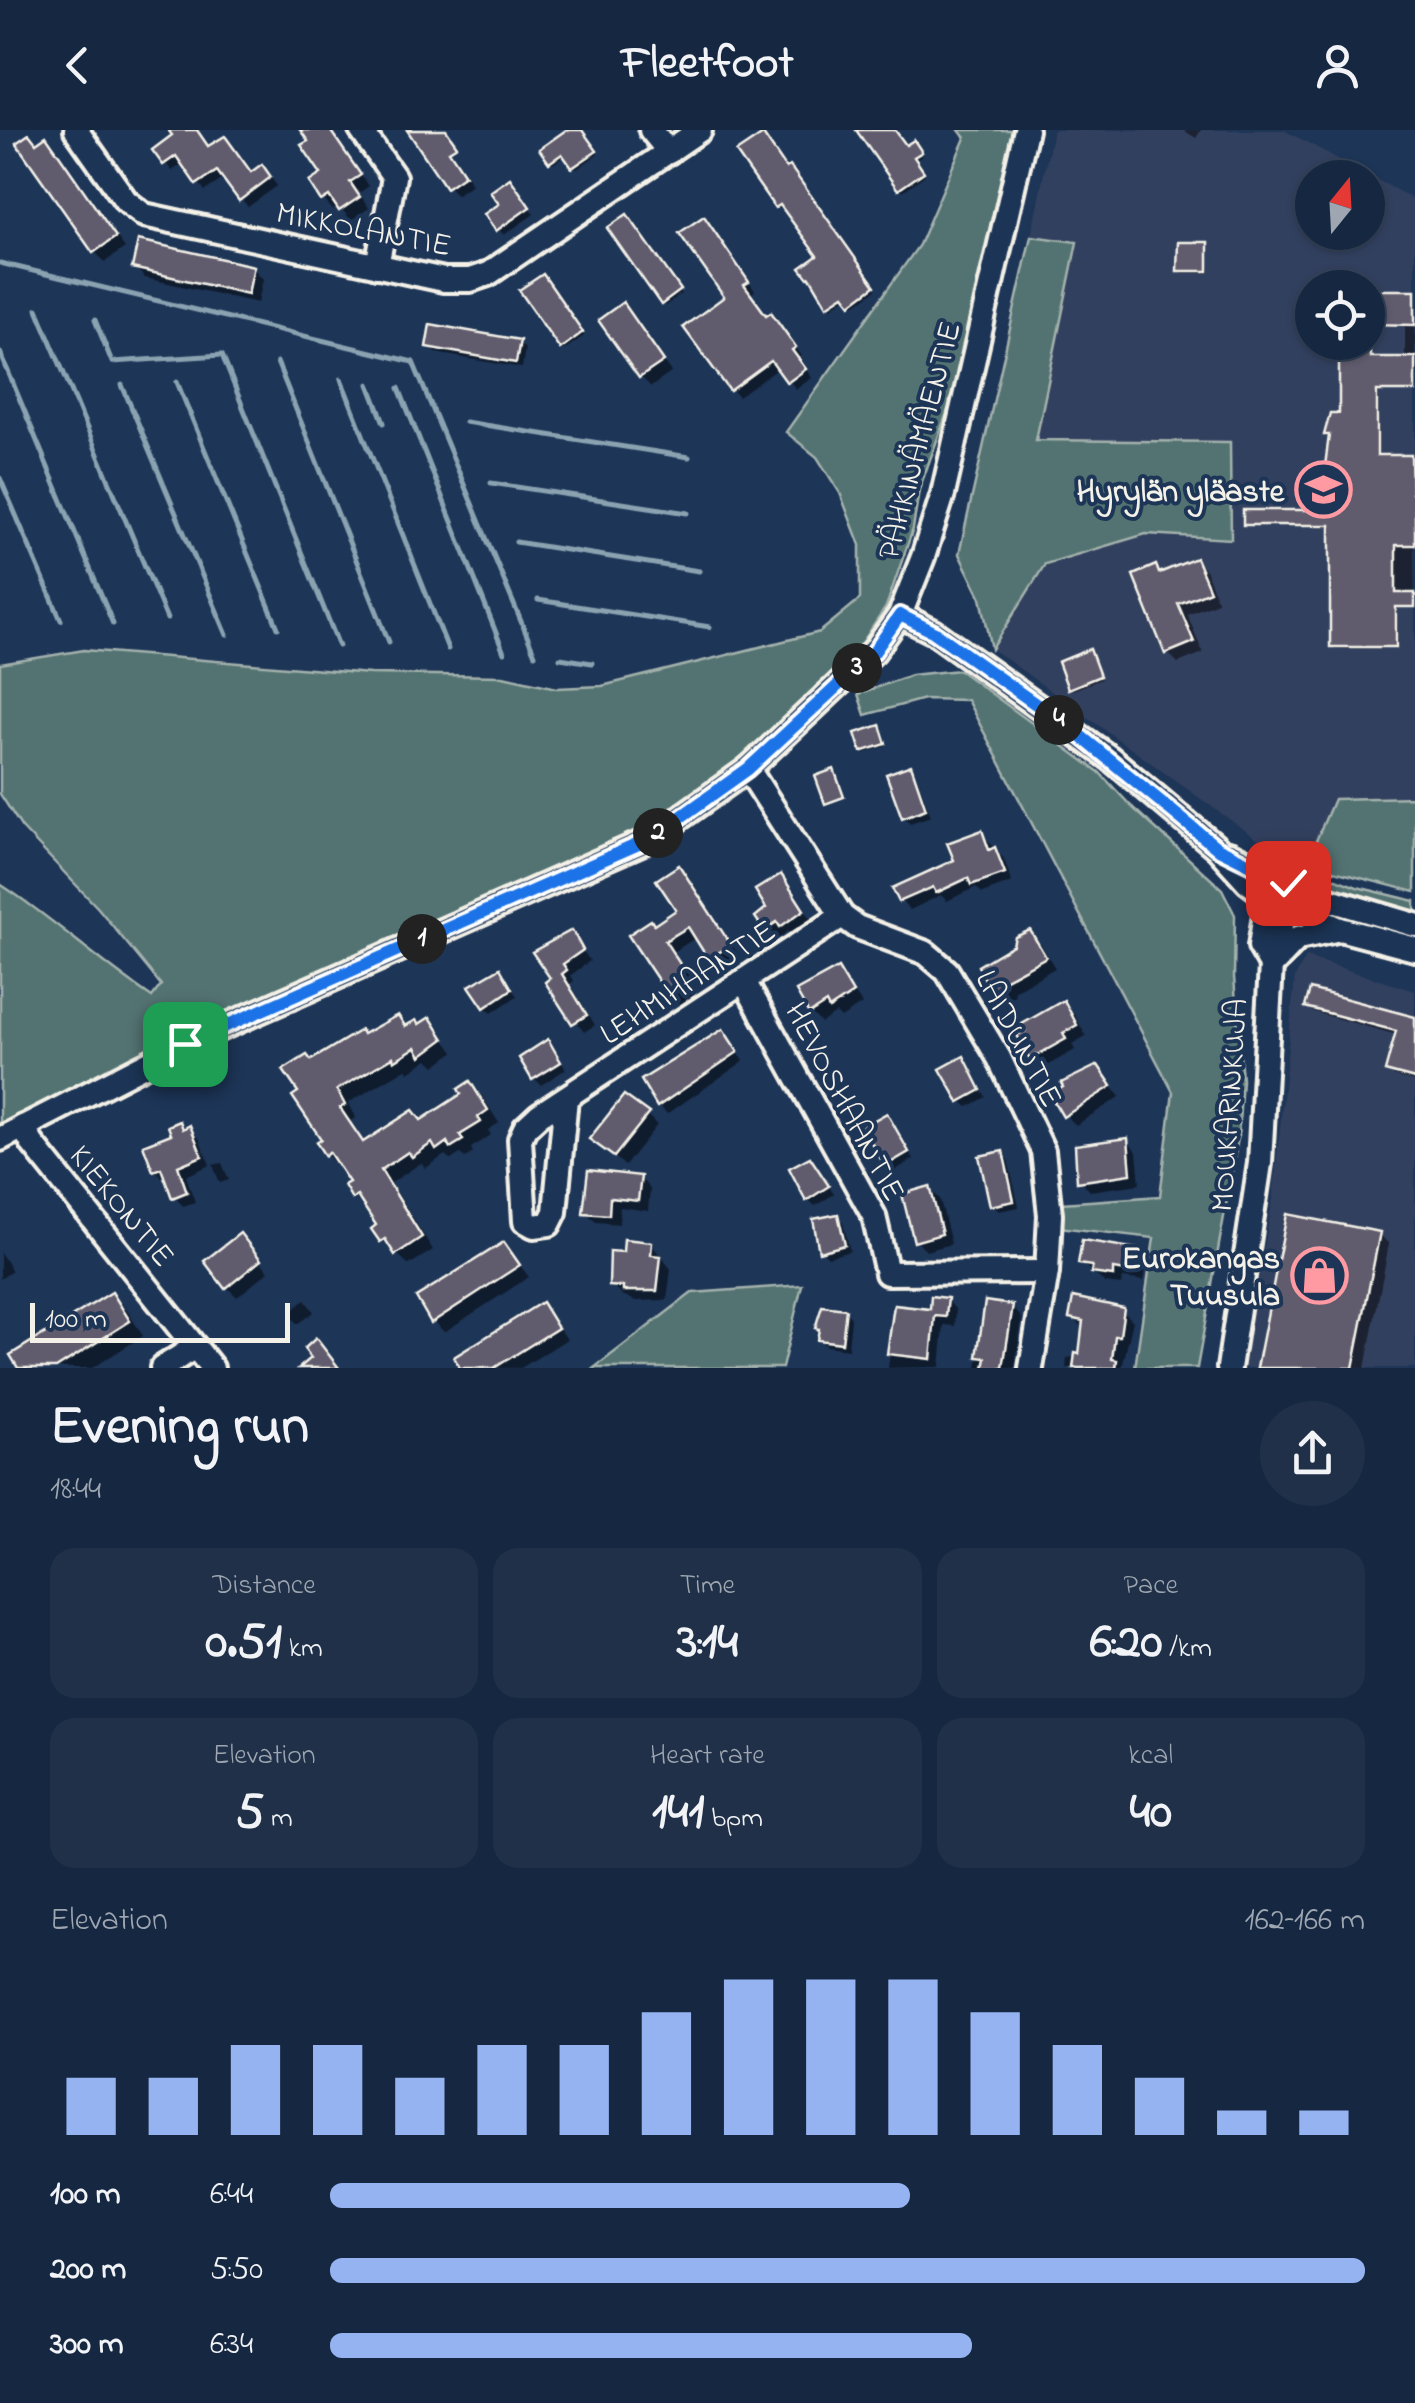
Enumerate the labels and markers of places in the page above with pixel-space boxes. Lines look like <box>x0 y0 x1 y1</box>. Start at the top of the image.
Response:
school or university icon: Hyrylän yläaste <box>1293 460 1353 520</box>
place label: Hyrylän yläaste <box>1077 470 1286 518</box>
pin: 3 <box>832 643 882 693</box>
pin: 4 <box>1034 695 1084 745</box>
pin: 2 <box>633 808 683 858</box>
pin <box>1246 841 1331 926</box>
pin: 1 <box>397 914 447 964</box>
pin <box>143 1002 228 1087</box>
place label: Eurokangas Tuusula <box>1122 1237 1280 1321</box>
shop icon: Eurokangas Tuusula <box>1289 1245 1349 1305</box>

